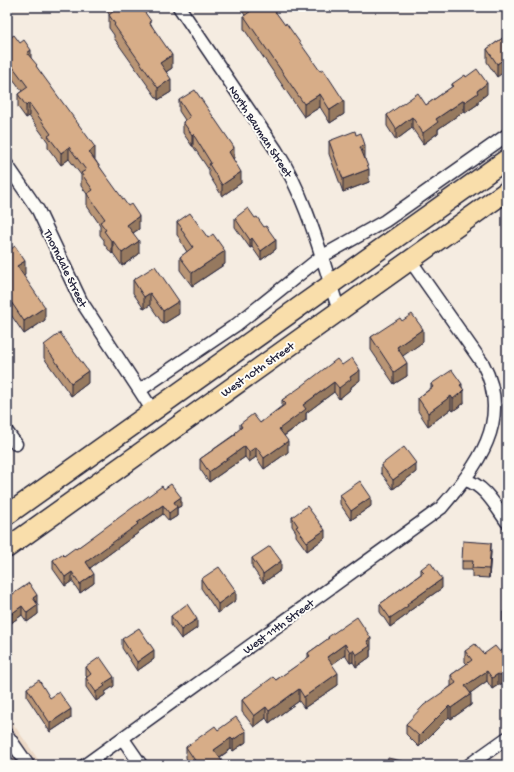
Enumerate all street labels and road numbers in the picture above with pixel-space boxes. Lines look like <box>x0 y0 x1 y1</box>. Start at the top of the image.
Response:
street label: North Bauman Street <box>224 84 295 182</box>
street label: Thorndale Street <box>39 227 90 311</box>
street label: West 10th Street <box>219 339 298 401</box>
street label: West 11th Street <box>241 596 318 658</box>

